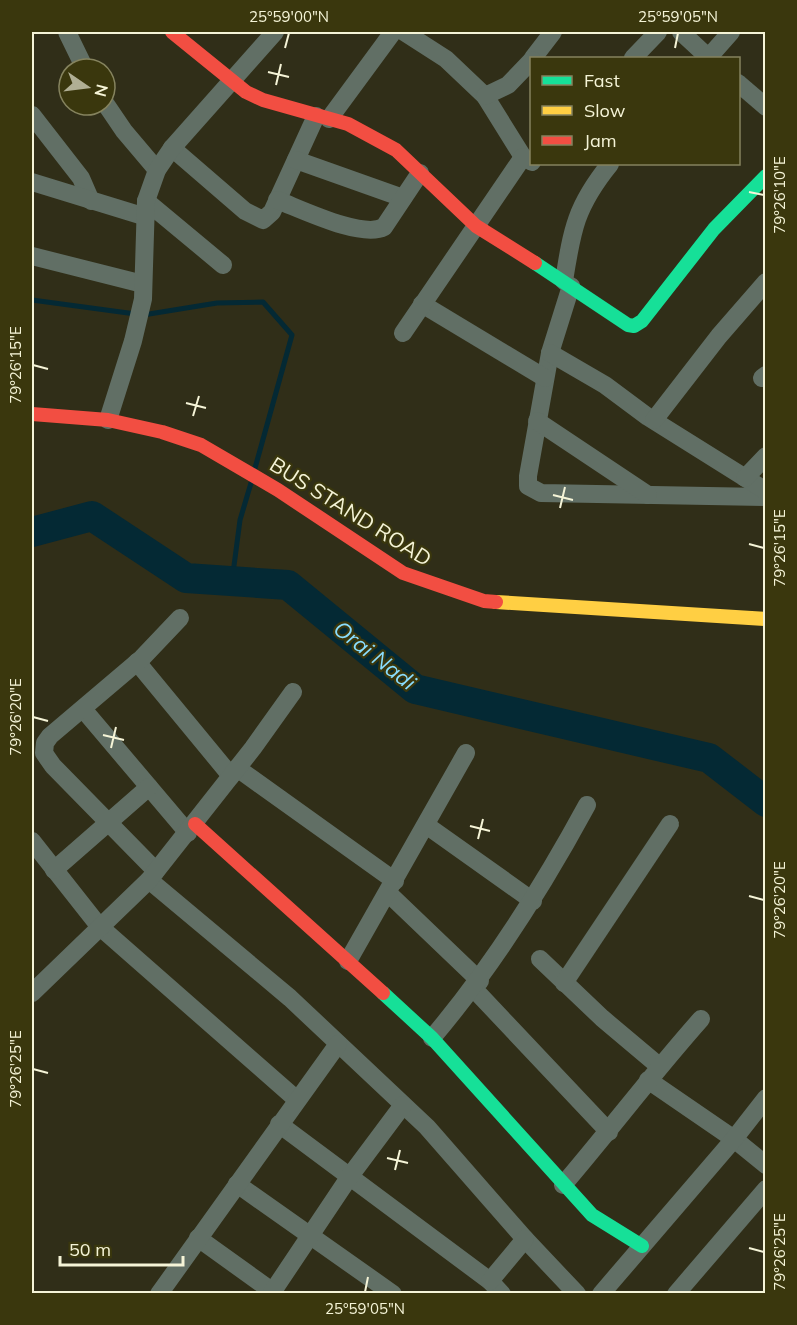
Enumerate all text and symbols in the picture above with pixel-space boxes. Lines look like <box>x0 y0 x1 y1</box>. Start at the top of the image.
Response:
text: 25°59'00"N <box>249 7 329 26</box>
text: 25°59'05"N <box>638 7 718 26</box>
north arrow <box>57 57 117 117</box>
legend <box>530 57 740 165</box>
text: Fast <box>584 69 620 92</box>
text: N <box>90 82 113 99</box>
text: Slow <box>584 99 626 122</box>
text: Jam <box>584 129 617 152</box>
text: 79°26'10"E <box>770 156 789 234</box>
text: 79°26'15"E <box>6 326 25 404</box>
street label: BUS STAND ROAD <box>265 451 437 571</box>
text: 79°26'15"E <box>770 509 789 587</box>
water label: Orai Nadi <box>328 614 422 696</box>
text: 79°26'20"E <box>6 678 25 756</box>
text: 79°26'20"E <box>770 861 789 939</box>
text: 79°26'25"E <box>6 1030 25 1108</box>
text: 79°26'25"E <box>770 1213 789 1291</box>
scale bar <box>60 1229 183 1267</box>
text: 50 m <box>69 1238 111 1261</box>
text: 25°59'05"N <box>325 1299 405 1318</box>

